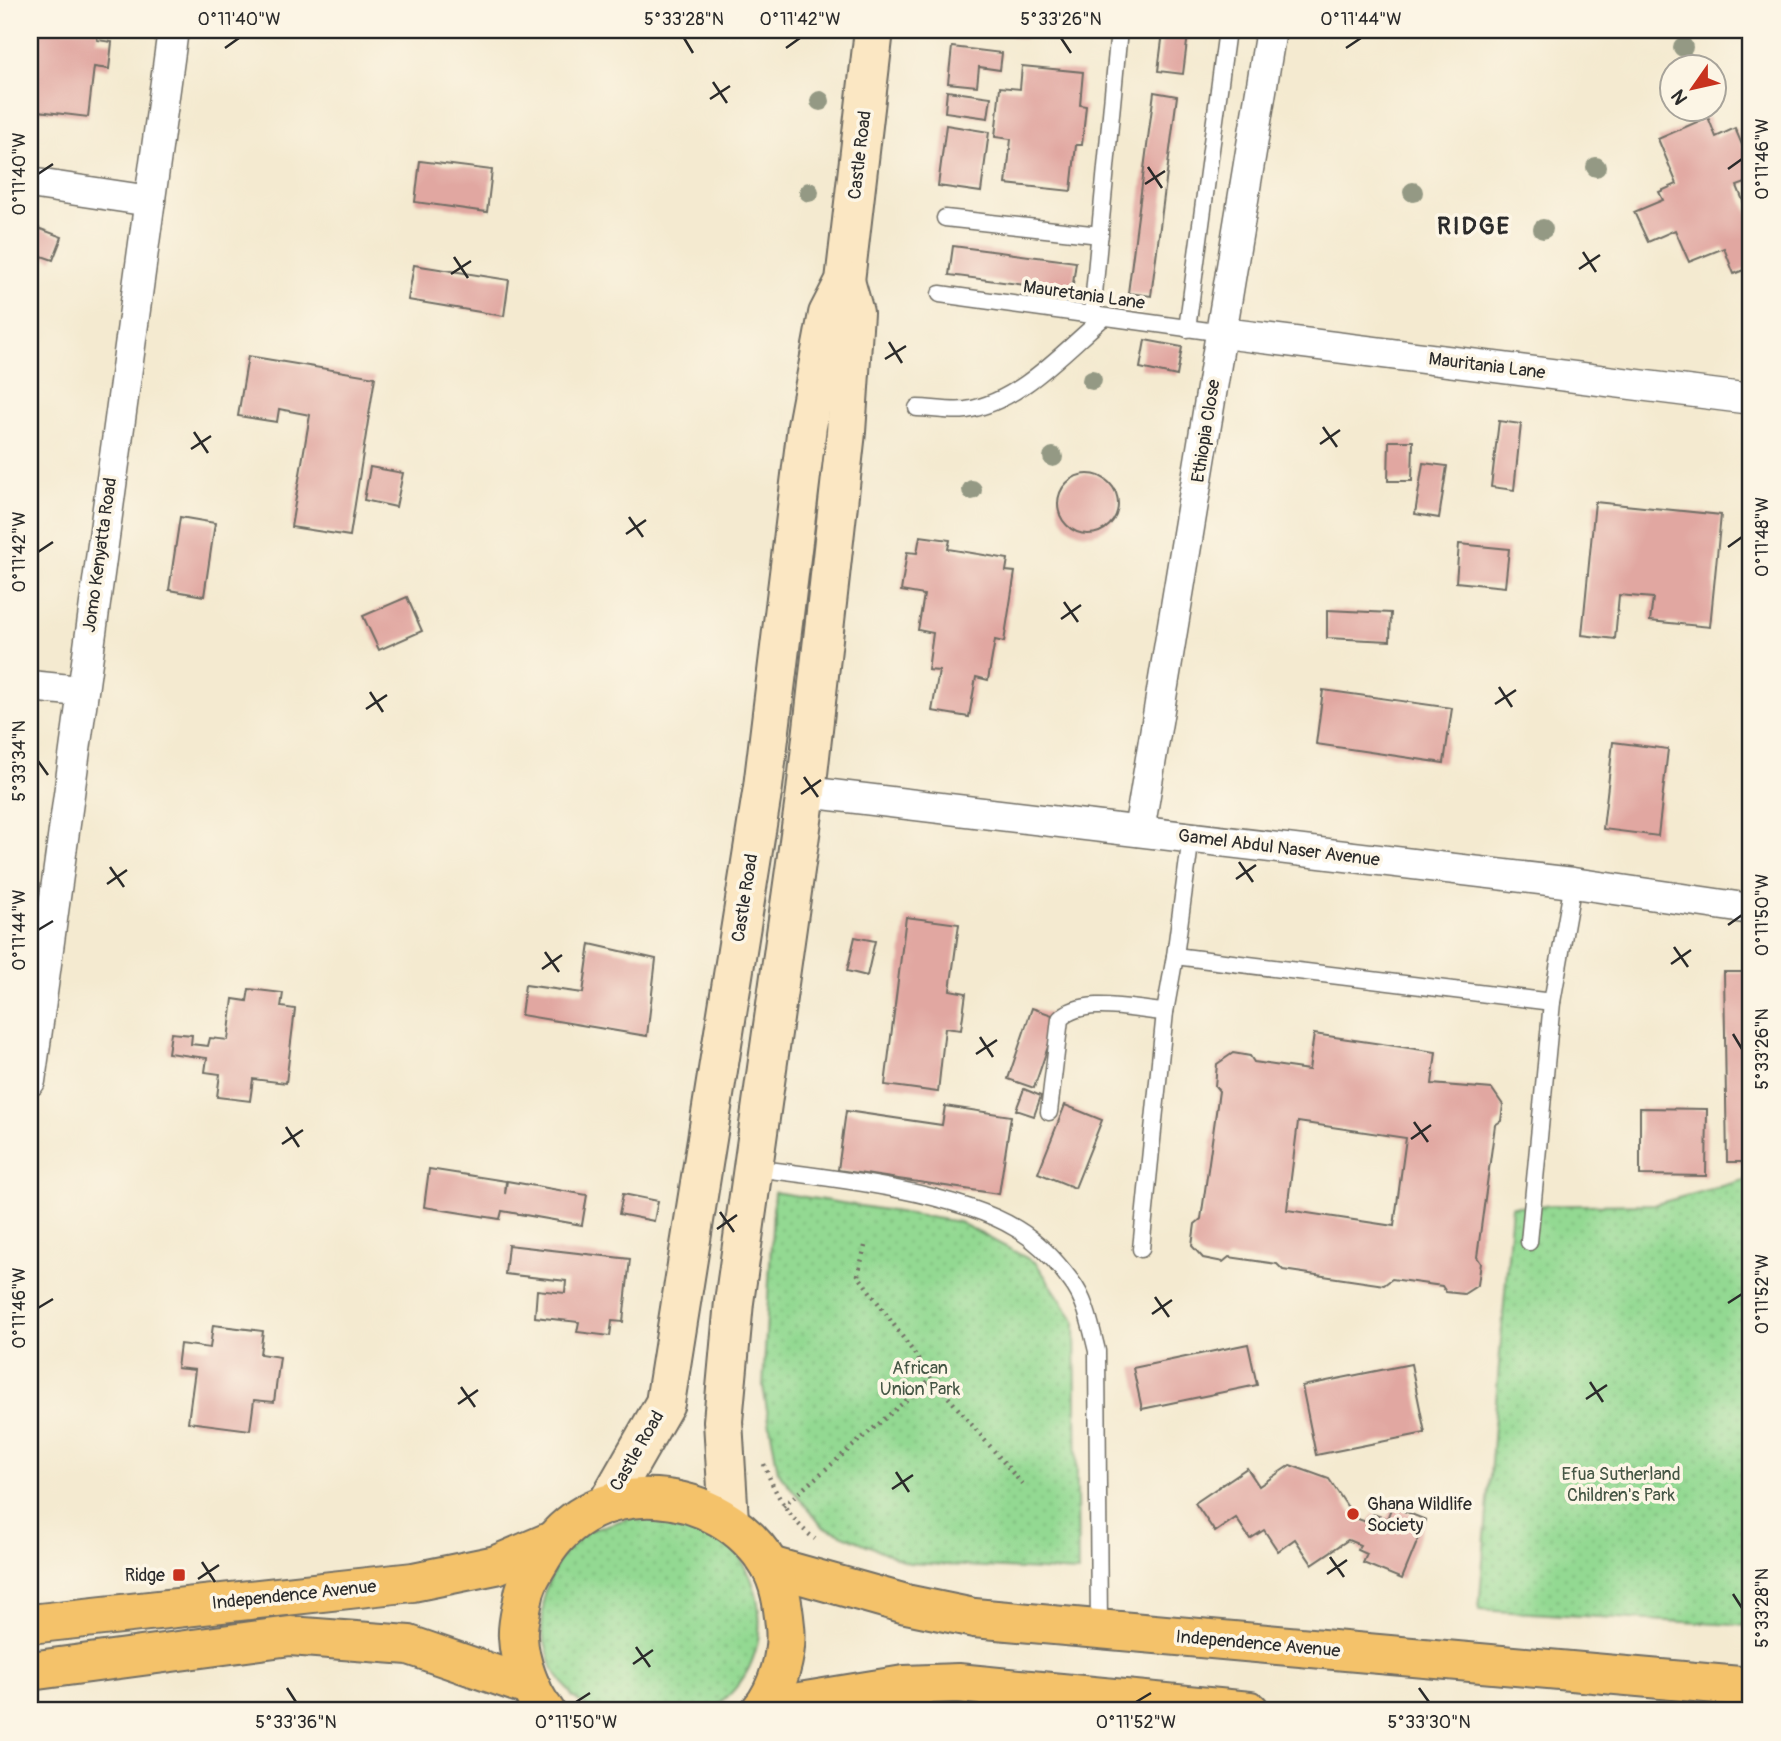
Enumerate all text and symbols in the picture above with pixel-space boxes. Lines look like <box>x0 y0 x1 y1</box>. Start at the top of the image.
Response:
text: 0°11'40"W <box>197 8 281 31</box>
text: 5°33'28"N <box>644 8 724 31</box>
text: 0°11'42"W <box>760 8 841 31</box>
text: 5°33'26"N <box>1020 8 1102 31</box>
text: 0°11'44"W <box>1320 8 1402 31</box>
north arrow <box>1658 52 1728 122</box>
text: N <box>1666 85 1693 109</box>
street label: Castle Road <box>843 109 877 201</box>
text: 0°11'46"W <box>1751 118 1774 200</box>
text: 0°11'40"W <box>8 132 31 216</box>
district label: RIDGE <box>1437 212 1511 241</box>
street label: Mauretania Lane <box>1022 275 1147 315</box>
street label: Mauritania Lane <box>1427 347 1547 385</box>
street label: Ethiopia Close <box>1186 378 1226 484</box>
street label: Jomo Kenyatta Road <box>78 476 122 634</box>
text: 0°11'48"W <box>1751 497 1774 577</box>
text: 0°11'42"W <box>8 512 31 593</box>
text: 5°33'34"N <box>8 720 31 802</box>
street label: Gamel Abdul Naser Avenue <box>1177 824 1381 872</box>
street label: Castle Road <box>727 852 763 944</box>
text: 0°11'50"W <box>1751 874 1774 956</box>
text: 0°11'44"W <box>8 889 31 971</box>
text: 5°33'26"N <box>1751 1008 1774 1090</box>
text: 0°11'52"W <box>1751 1254 1774 1334</box>
text: 0°11'46"W <box>8 1267 31 1349</box>
park label: African Union Park <box>880 1357 961 1401</box>
street label: Castle Road <box>605 1407 669 1495</box>
park label: Efua Sutherland Children's Park <box>1562 1463 1680 1507</box>
place label: Ghana Wildlife Society <box>1367 1493 1472 1537</box>
marker: Ghana Wildlife Society <box>1345 1506 1361 1522</box>
place label: Ridge <box>125 1564 165 1587</box>
marker: Ridge <box>171 1567 187 1583</box>
text: 5°33'28"N <box>1751 1568 1774 1648</box>
street label: Independence Avenue <box>211 1575 378 1615</box>
street label: Independence Avenue <box>1175 1625 1341 1663</box>
text: 5°33'36"N <box>255 1711 337 1734</box>
text: 0°11'50"W <box>535 1711 617 1734</box>
text: 0°11'52"W <box>1096 1711 1176 1734</box>
text: 5°33'30"N <box>1387 1711 1471 1734</box>

